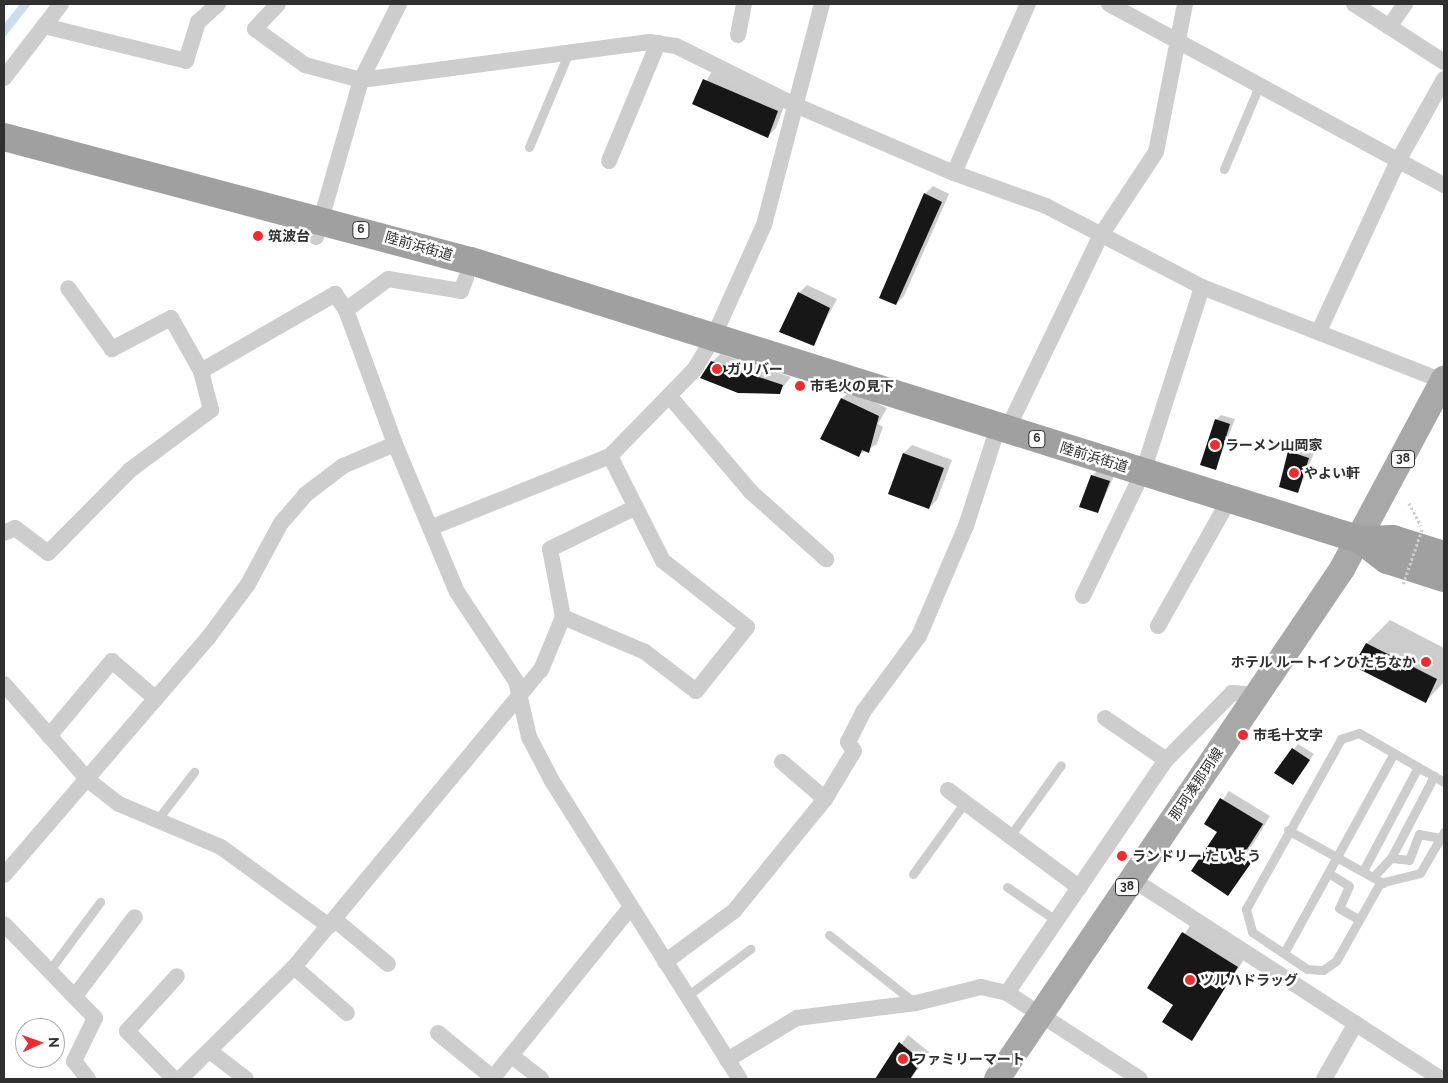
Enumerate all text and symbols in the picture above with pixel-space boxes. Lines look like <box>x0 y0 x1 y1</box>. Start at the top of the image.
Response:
road number: 6 <box>352 220 370 240</box>
place label: 筑波台 <box>268 228 310 244</box>
street label: 陸前浜街道 <box>383 228 455 264</box>
marker: 筑波台 <box>252 230 264 242</box>
place label: ガリバー <box>727 361 783 377</box>
marker: ガリバー <box>711 363 723 375</box>
place label: 市毛火の見下 <box>810 378 894 394</box>
marker: 市毛火の見下 <box>794 380 806 392</box>
road number: 6 <box>1028 429 1046 448</box>
place label: ラーメン山岡家 <box>1225 437 1323 453</box>
street label: 陸前浜街道 <box>1058 439 1130 475</box>
marker: ラーメン山岡家 <box>1209 439 1221 451</box>
road number: 38 <box>1390 449 1416 468</box>
place label: やよい軒 <box>1304 465 1360 481</box>
marker: やよい軒 <box>1288 467 1300 479</box>
place label: ホテル ルートインひたちなか <box>1231 654 1416 670</box>
marker: ホテル ルートインひたちなか <box>1420 656 1432 668</box>
place label: 市毛十文字 <box>1253 727 1323 743</box>
marker: 市毛十文字 <box>1237 729 1249 741</box>
street label: 那珂湊那珂線 <box>1166 744 1226 824</box>
place label: ランドリー たいよう <box>1132 848 1261 864</box>
marker: ランドリー たいよう <box>1116 850 1128 862</box>
road number: 38 <box>1114 878 1140 896</box>
place label: ツルハドラッグ <box>1200 972 1298 988</box>
marker: ツルハドラッグ <box>1184 974 1196 986</box>
north arrow <box>15 1018 65 1068</box>
text: N <box>46 1037 62 1048</box>
place label: ファミリーマート <box>913 1051 1025 1067</box>
marker: ファミリーマート <box>897 1053 909 1065</box>

